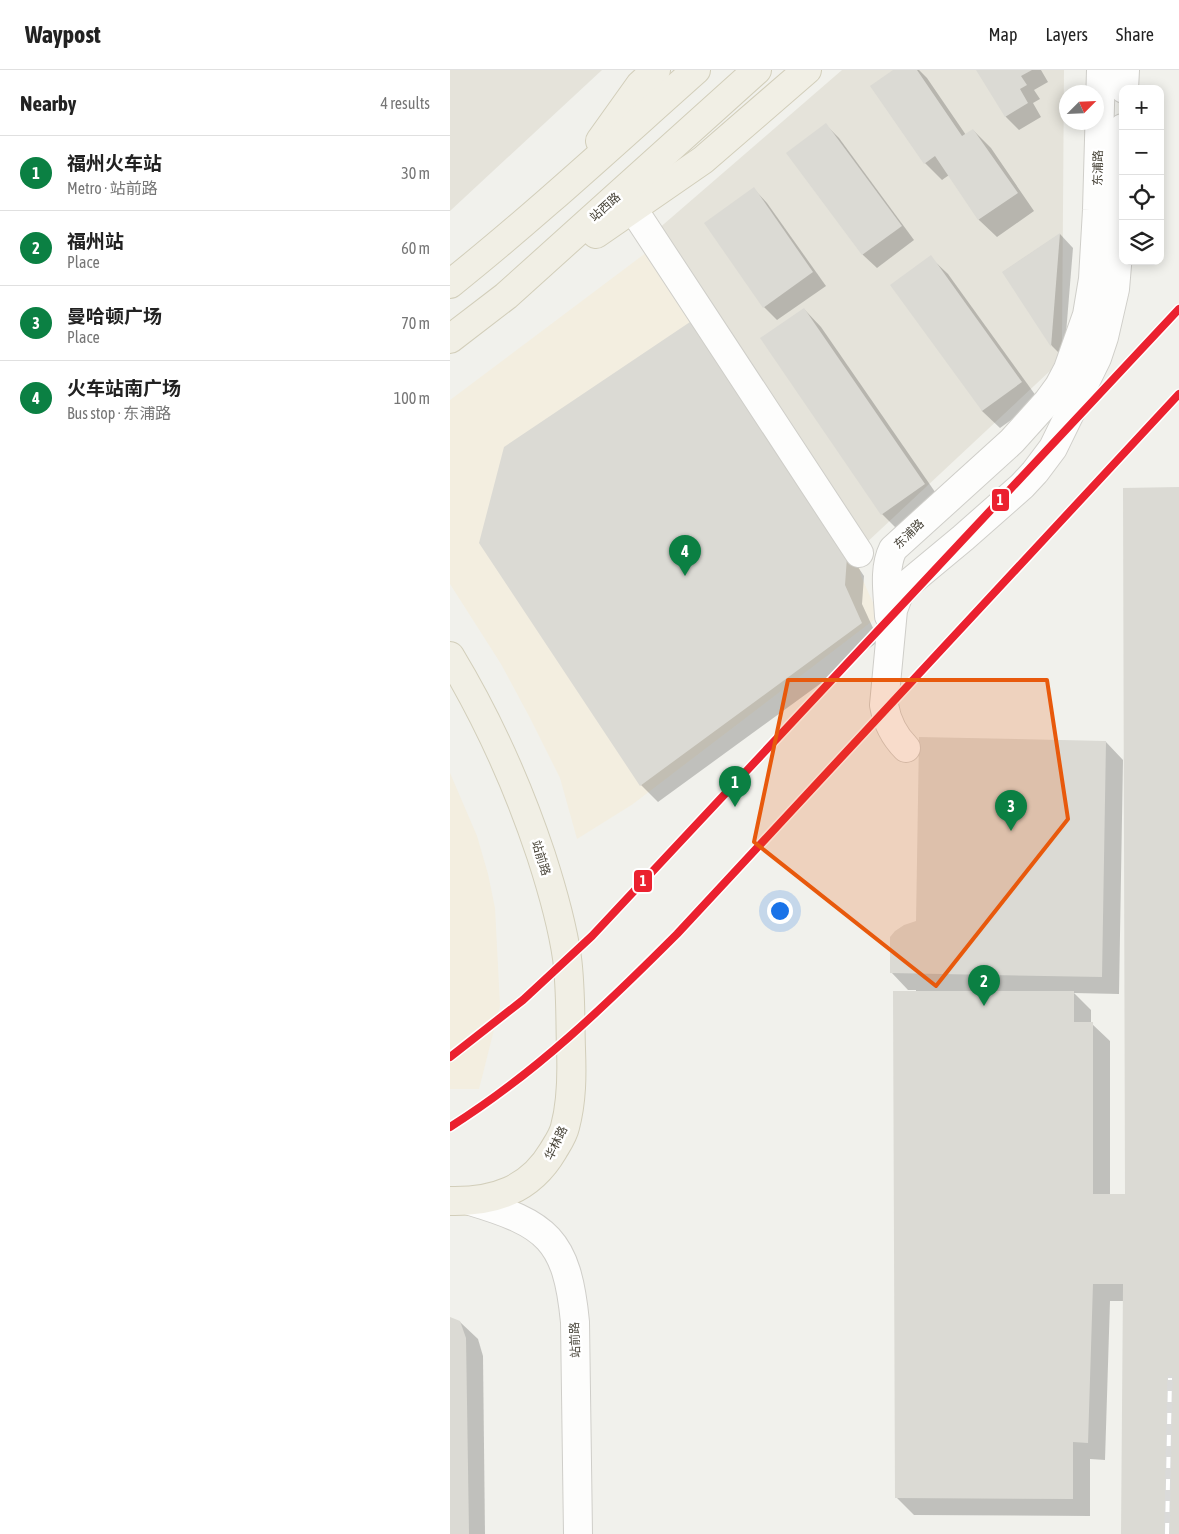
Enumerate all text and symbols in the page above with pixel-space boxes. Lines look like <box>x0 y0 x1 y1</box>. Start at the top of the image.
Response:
text: Waypost <box>25 21 101 48</box>
text: Map <box>988 24 1017 45</box>
text: Layers <box>1045 24 1088 45</box>
text: Share <box>1116 24 1154 45</box>
north arrow <box>1059 85 1104 130</box>
map controls <box>1119 85 1164 265</box>
button: + <box>1119 85 1164 130</box>
text: Nearby <box>20 91 76 115</box>
text: 4 results <box>380 94 430 112</box>
button: − <box>1119 130 1164 175</box>
street label: 东浦路 <box>1091 150 1105 186</box>
text: 福州火车站 <box>67 152 162 174</box>
text: 1 <box>32 164 40 182</box>
text: 30 m <box>401 164 430 182</box>
button: locate <box>1119 175 1164 220</box>
text: Metro · 站前路 <box>67 179 158 197</box>
street label: 站西路 <box>587 190 623 224</box>
button: layers <box>1119 220 1164 265</box>
text: 福州站 <box>67 230 124 252</box>
text: 2 <box>32 239 40 257</box>
text: 60 m <box>401 239 430 257</box>
text: Place <box>67 253 100 271</box>
text: 曼哈顿广场 <box>67 305 162 327</box>
text: 3 <box>32 314 40 332</box>
text: 70 m <box>401 314 430 332</box>
text: Place <box>67 328 100 346</box>
text: 火车站南广场 <box>67 377 181 399</box>
text: 4 <box>32 389 40 407</box>
text: 100 m <box>394 389 430 407</box>
text: Bus stop · 东浦路 <box>67 404 171 422</box>
line badge: 1 <box>991 488 1010 512</box>
text: 1 <box>997 492 1004 508</box>
street label: 东浦路 <box>891 516 927 552</box>
pin: 4 <box>669 535 701 576</box>
pin: 1 <box>719 766 751 807</box>
pin: 3 <box>995 790 1027 831</box>
street label: 站前路 <box>529 839 553 877</box>
line badge: 1 <box>633 869 653 893</box>
text: 1 <box>640 873 647 889</box>
your location <box>767 898 793 924</box>
pin: 2 <box>968 965 1000 1006</box>
street label: 华林路 <box>542 1124 570 1162</box>
street label: 站前路 <box>567 1322 583 1358</box>

